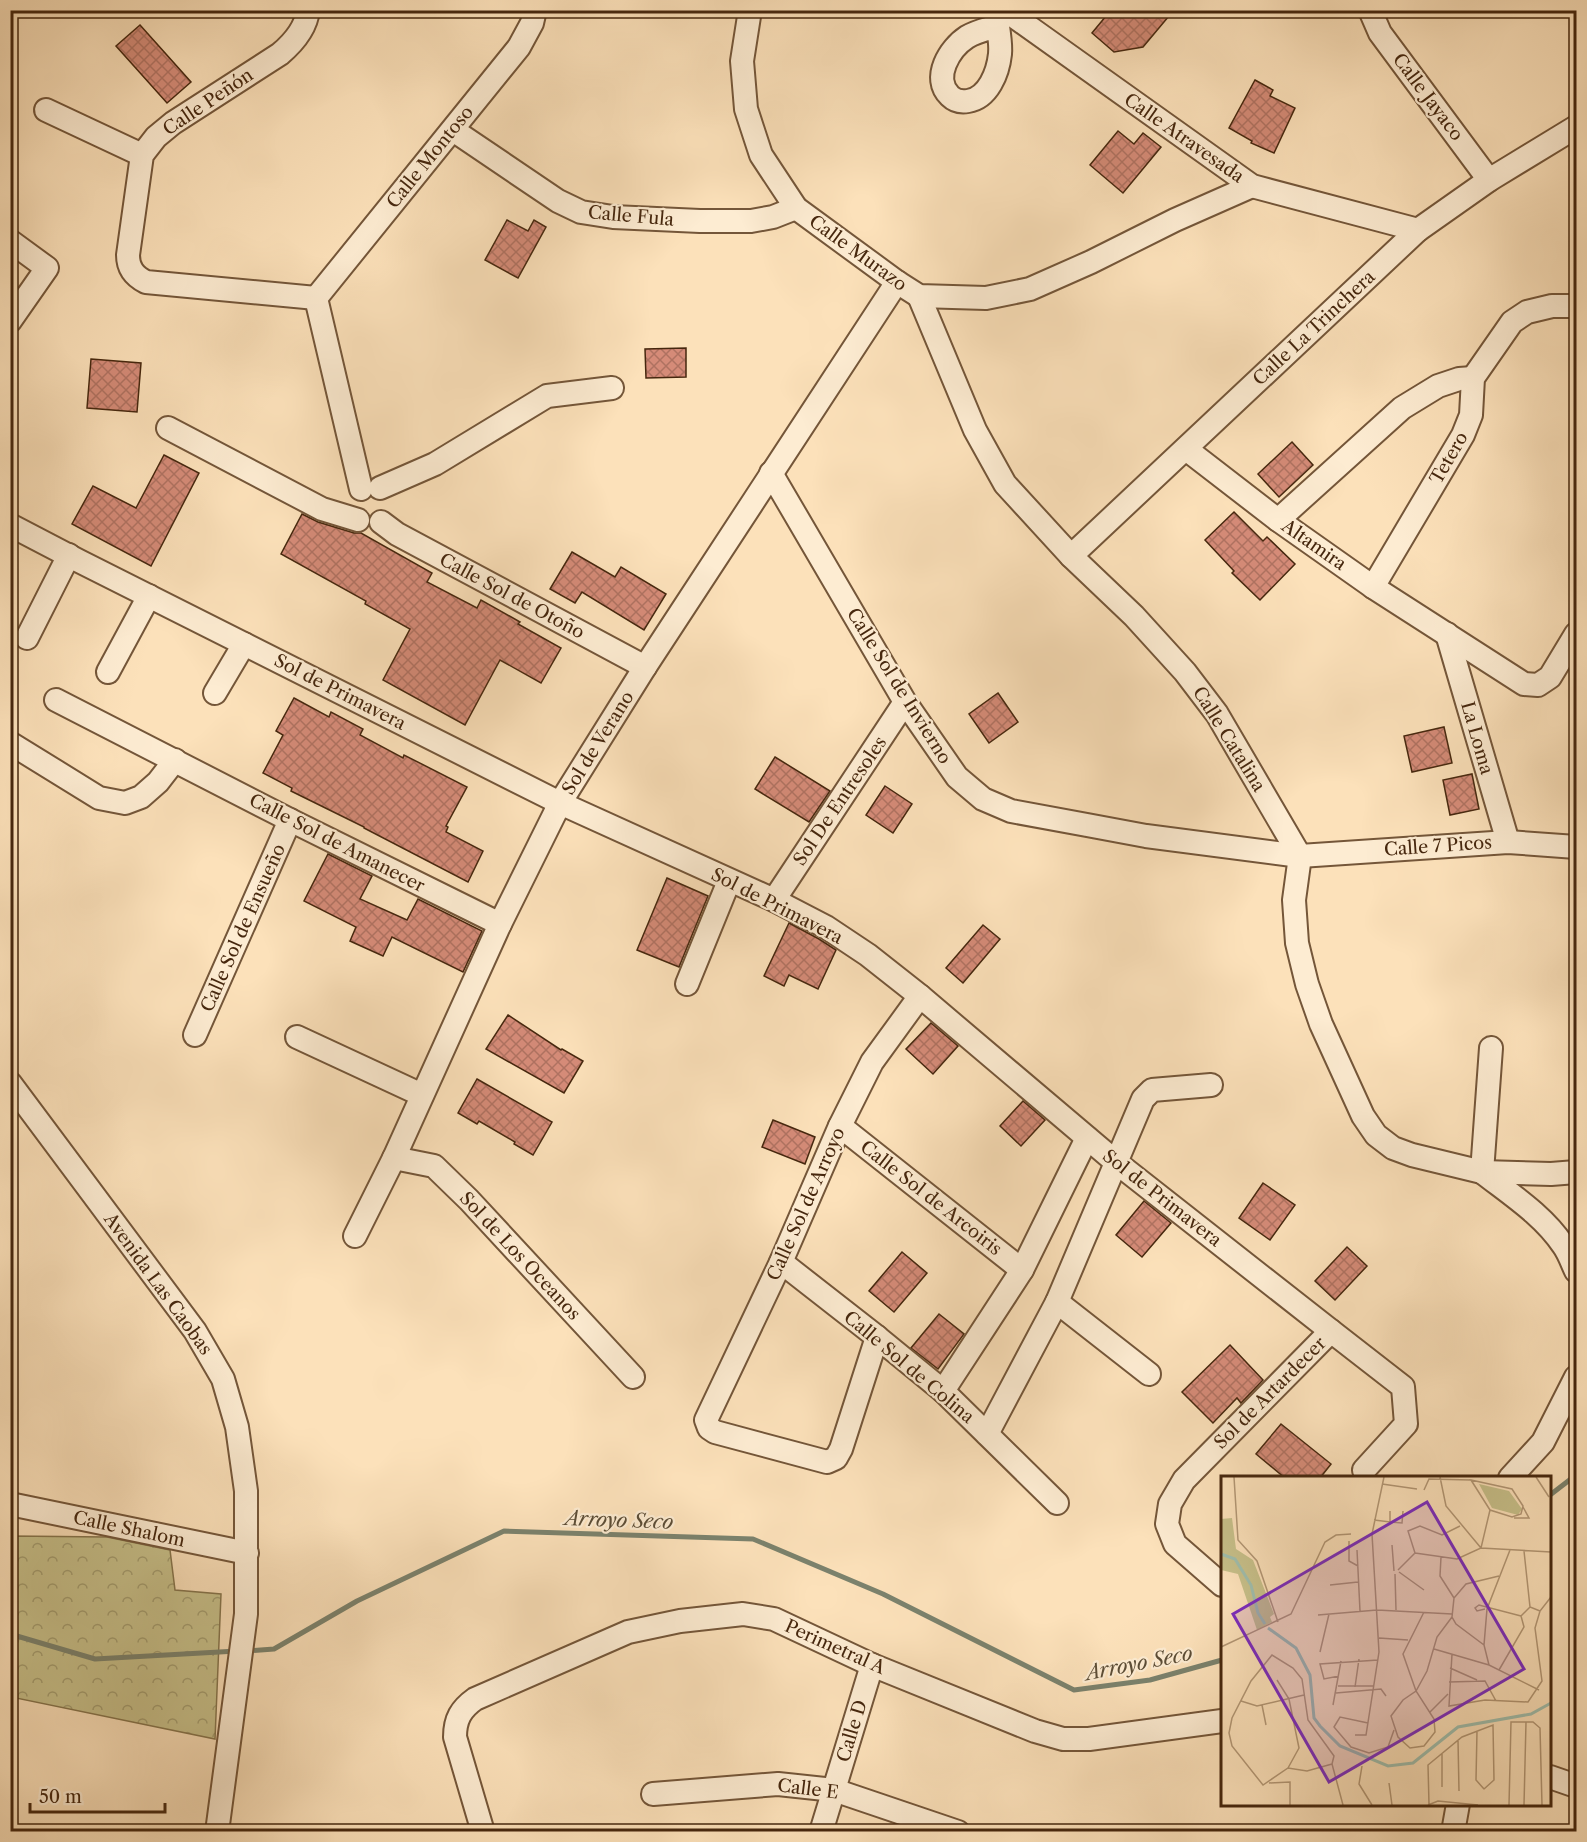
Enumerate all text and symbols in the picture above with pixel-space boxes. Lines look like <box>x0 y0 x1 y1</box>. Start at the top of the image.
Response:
street label: Calle Jayaco <box>1388 49 1468 145</box>
street label: Calle Peñón <box>159 64 257 140</box>
street label: Calle Atravesada <box>1120 88 1249 188</box>
street label: Calle Montoso <box>382 101 478 213</box>
street label: Calle Fula <box>587 201 676 231</box>
street label: Calle Murazo <box>805 210 911 296</box>
street label: Calle La Trinchera <box>1248 265 1380 390</box>
street label: Tetero <box>1425 428 1473 488</box>
street label: Altamira <box>1277 514 1351 575</box>
street label: Calle Sol de Otoño <box>436 548 588 644</box>
street label: Calle Sol de Invierno <box>842 604 956 768</box>
street label: Sol de Primavera <box>270 649 410 735</box>
street label: Calle Catalina <box>1188 682 1270 796</box>
street label: Sol de Verano <box>557 687 639 799</box>
street label: La Loma <box>1456 699 1498 778</box>
street label: Sol De Entresoles <box>789 732 891 870</box>
street label: Calle Sol de Amanecer <box>246 789 429 897</box>
street label: Calle 7 Picos <box>1383 831 1493 861</box>
street label: Calle Sol de Ensueño <box>196 841 290 1015</box>
street label: Sol de Primavera <box>707 863 847 949</box>
street label: Calle Sol de Arroyo <box>762 1124 850 1284</box>
street label: Calle Sol de Arcoiris <box>856 1136 1006 1260</box>
street label: Sol de Primavera <box>1098 1145 1226 1252</box>
street label: Sol de Los Oceanos <box>455 1187 585 1325</box>
street label: Avenida Las Caobas <box>99 1208 217 1359</box>
street label: Calle Sol de Colina <box>839 1306 979 1428</box>
street label: Sol de Artardecer <box>1209 1332 1331 1454</box>
inset map <box>1221 1476 1551 1806</box>
street label: Calle Shalom <box>71 1506 187 1552</box>
water label: Arroyo Seco <box>561 1506 674 1534</box>
street label: Perimetral A <box>781 1615 889 1679</box>
water label: Arroyo Seco <box>1080 1641 1195 1686</box>
street label: Calle D <box>832 1697 872 1765</box>
street label: Calle E <box>776 1774 840 1804</box>
scale bar <box>30 1776 165 1814</box>
text: 50 m <box>39 1786 82 1808</box>

